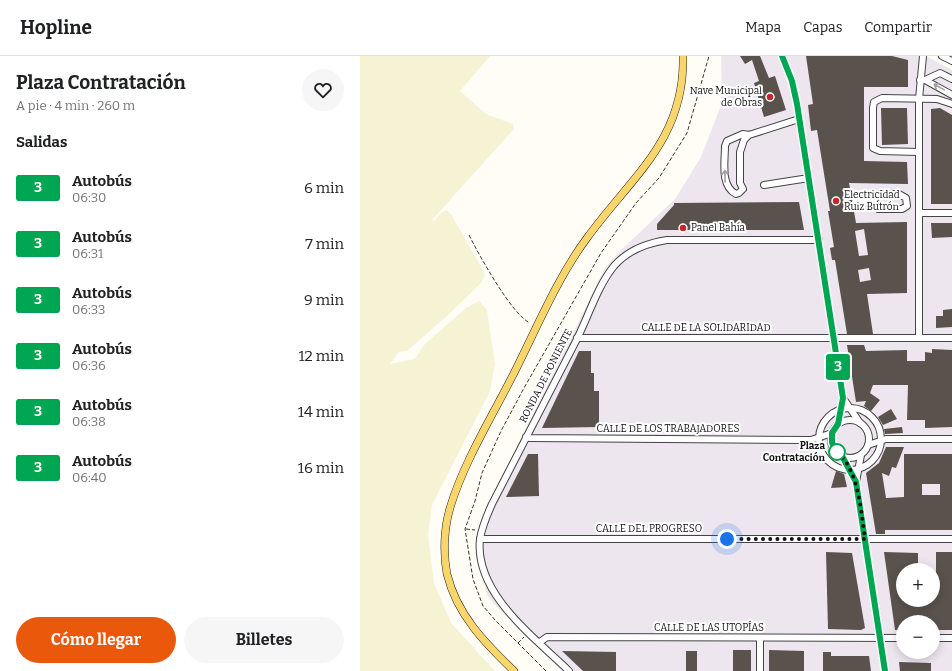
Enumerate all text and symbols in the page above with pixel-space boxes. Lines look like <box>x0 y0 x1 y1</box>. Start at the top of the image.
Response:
text: Hopline <box>20 16 92 39</box>
text: Mapa <box>745 19 781 36</box>
text: Capas <box>803 19 842 36</box>
text: Compartir <box>864 19 932 36</box>
button: heart <box>302 69 344 111</box>
text: Plaza Contratación <box>16 71 186 94</box>
one-way arrow <box>933 83 945 91</box>
place label: Nave Municipal de Obras <box>690 85 762 109</box>
marker: Nave Municipal de Obras <box>765 92 775 102</box>
text: A pie · 4 min · 260 m <box>16 98 135 113</box>
text: Salidas <box>16 133 67 151</box>
one-way arrow <box>722 170 729 183</box>
text: Autobús <box>72 172 132 190</box>
text: 3 <box>34 179 42 196</box>
text: 6 min <box>304 179 344 197</box>
place label: Electricidad Ruiz Butrón <box>844 189 900 213</box>
text: 06:30 <box>72 190 106 205</box>
marker: Electricidad Ruiz Butrón <box>831 196 841 206</box>
place label: Panel Bahía <box>691 221 746 234</box>
marker: Panel Bahía <box>678 223 688 233</box>
text: Autobús <box>72 228 132 246</box>
text: 3 <box>34 235 42 252</box>
text: 7 min <box>305 235 344 253</box>
text: 06:31 <box>72 246 103 261</box>
text: Autobús <box>72 284 132 302</box>
text: 3 <box>34 291 42 308</box>
text: 9 min <box>304 291 344 309</box>
text: 06:33 <box>72 302 105 317</box>
street label: CALLE DE LA SOLIDARIDAD <box>641 322 771 334</box>
street label: RONDA DE PONIENTE <box>517 327 575 425</box>
text: Autobús <box>72 340 132 358</box>
text: 3 <box>34 347 42 364</box>
text: 12 min <box>298 347 344 365</box>
line badge: 3 <box>825 354 851 380</box>
text: 06:36 <box>72 358 106 373</box>
text: 3 <box>834 358 842 375</box>
text: Autobús <box>72 396 132 414</box>
text: 3 <box>34 403 42 420</box>
text: 14 min <box>298 403 344 421</box>
text: 06:38 <box>72 414 106 429</box>
street label: CALLE DE LOS TRABAJADORES <box>597 423 739 435</box>
place label: Plaza Contratación <box>763 440 826 464</box>
marker: Plaza Contratación <box>828 443 846 461</box>
text: Autobús <box>72 452 132 470</box>
text: 3 <box>34 459 42 476</box>
text: 16 min <box>298 459 344 477</box>
text: 06:40 <box>72 470 107 485</box>
street label: CALLE DEL PROGRESO <box>596 523 702 535</box>
your location <box>717 529 737 549</box>
map controls <box>896 563 940 659</box>
button: + <box>896 563 940 607</box>
button: − <box>896 615 940 659</box>
button: Cómo llegar <box>16 617 176 663</box>
button: Billetes <box>184 617 344 663</box>
street label: CALLE DE LAS UTOPÍAS <box>654 620 764 634</box>

